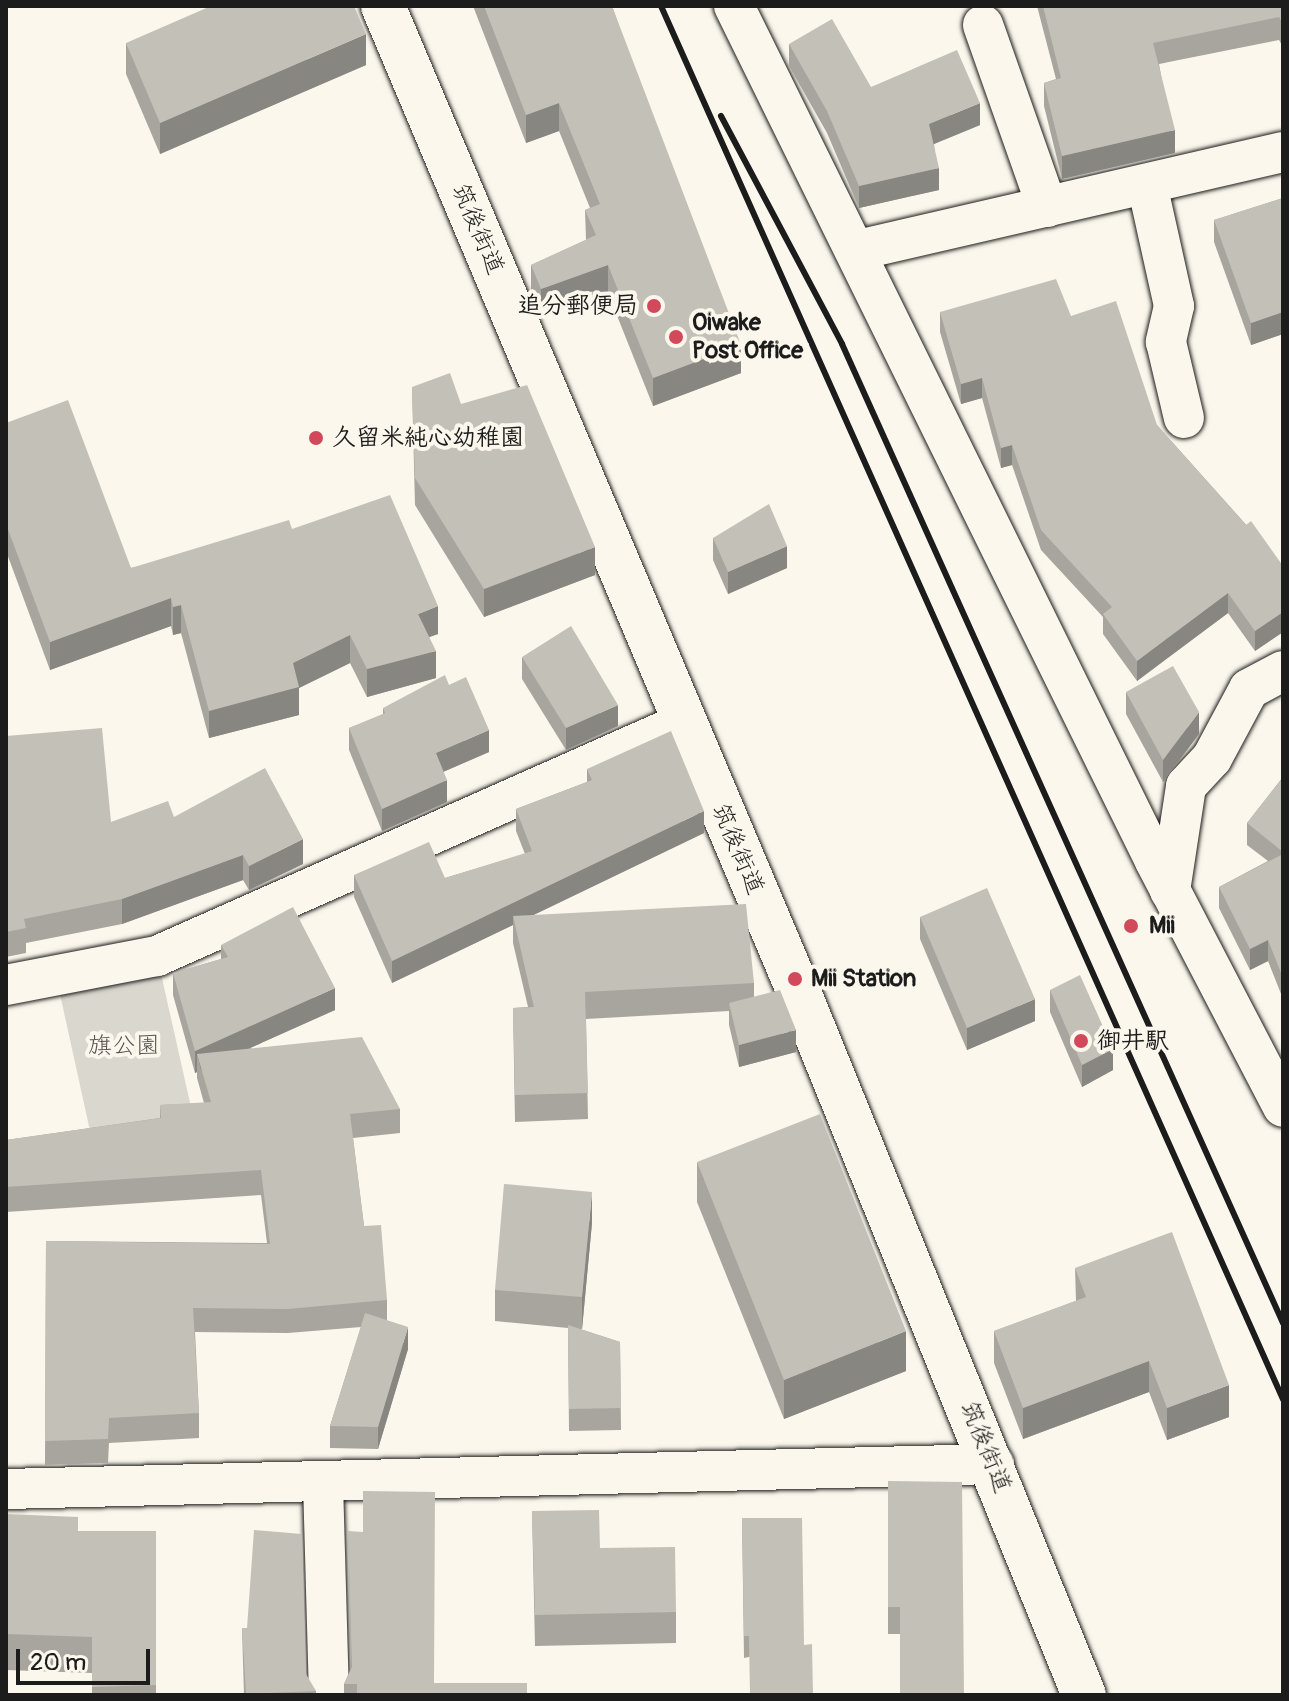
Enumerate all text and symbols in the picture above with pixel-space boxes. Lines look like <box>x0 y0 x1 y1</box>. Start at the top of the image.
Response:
street label: 筑後街道 <box>446 179 510 279</box>
place label: 追分郵便局 <box>518 292 638 320</box>
marker: 追分郵便局 <box>645 297 663 315</box>
place label: Oiwake Post Office <box>692 309 803 365</box>
marker: Oiwake Post Office <box>667 328 685 346</box>
place label: 久留米純心幼稚園 <box>332 424 524 452</box>
marker: 久留米純心幼稚園 <box>307 429 325 447</box>
street label: 筑後街道 <box>706 799 770 899</box>
place label: Mii <box>1149 912 1175 940</box>
marker: Mii <box>1120 915 1142 937</box>
place label: Mii Station <box>811 965 916 993</box>
marker: Mii Station <box>786 970 804 988</box>
place label: 御井駅 <box>1097 1027 1169 1055</box>
park label: 旗公園 <box>88 1032 160 1060</box>
marker: 御井駅 <box>1072 1032 1090 1050</box>
street label: 筑後街道 <box>955 1397 1017 1497</box>
scale bar <box>20 1633 154 1683</box>
text: 20 m <box>30 1648 86 1677</box>

